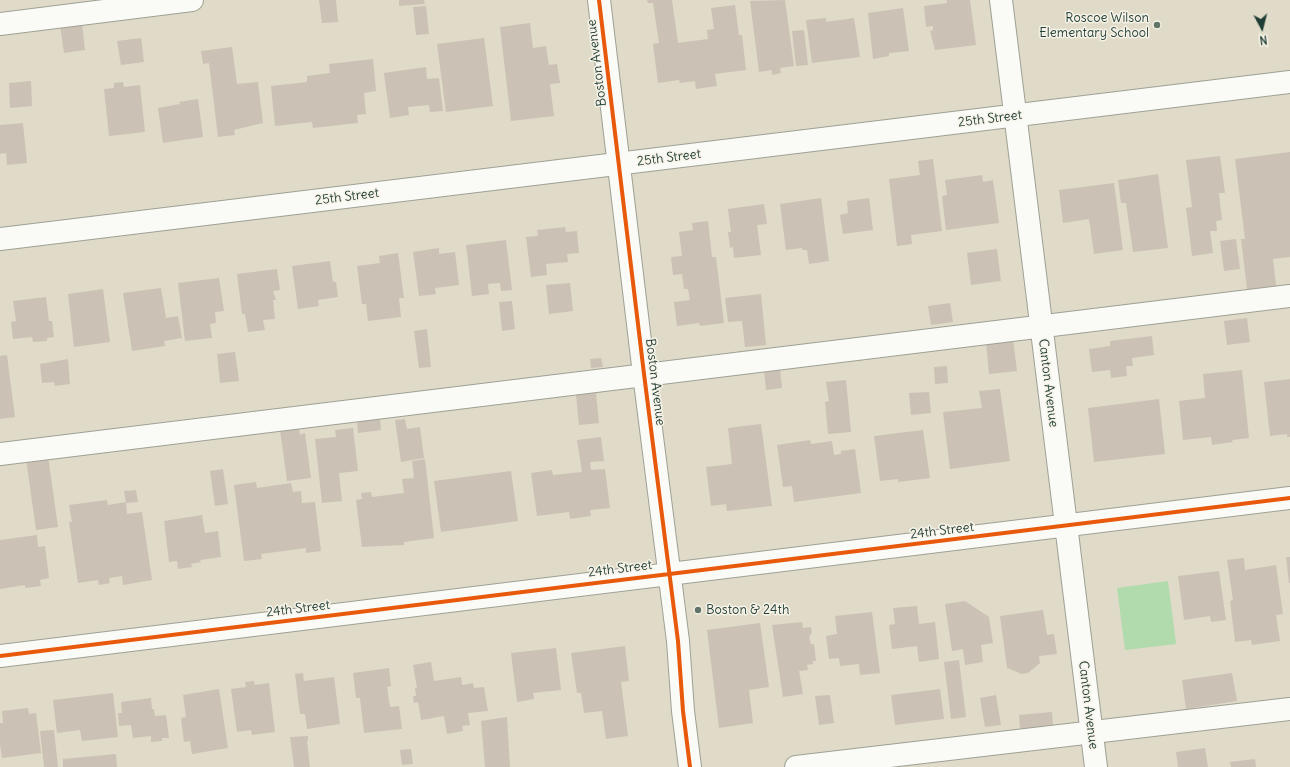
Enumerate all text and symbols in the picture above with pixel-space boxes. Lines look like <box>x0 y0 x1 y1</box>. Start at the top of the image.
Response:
north arrow <box>1242 8 1282 48</box>
place label: Roscoe Wilson Elementary School <box>1039 10 1149 41</box>
street label: Boston Avenue <box>584 19 610 107</box>
marker: Roscoe Wilson Elementary School <box>1152 20 1162 30</box>
text: N <box>1259 32 1268 47</box>
street label: 25th Street <box>957 107 1023 131</box>
street label: 25th Street <box>636 146 702 170</box>
street label: 25th Street <box>314 185 380 209</box>
street label: Boston Avenue <box>642 338 668 426</box>
street label: Canton Avenue <box>1035 338 1061 428</box>
street label: 24th Street <box>909 519 975 543</box>
street label: 24th Street <box>587 557 653 581</box>
street label: 24th Street <box>265 597 331 621</box>
place label: Boston & 24th <box>706 602 789 618</box>
marker: Boston & 24th <box>693 605 703 615</box>
street label: Canton Avenue <box>1075 660 1101 750</box>

